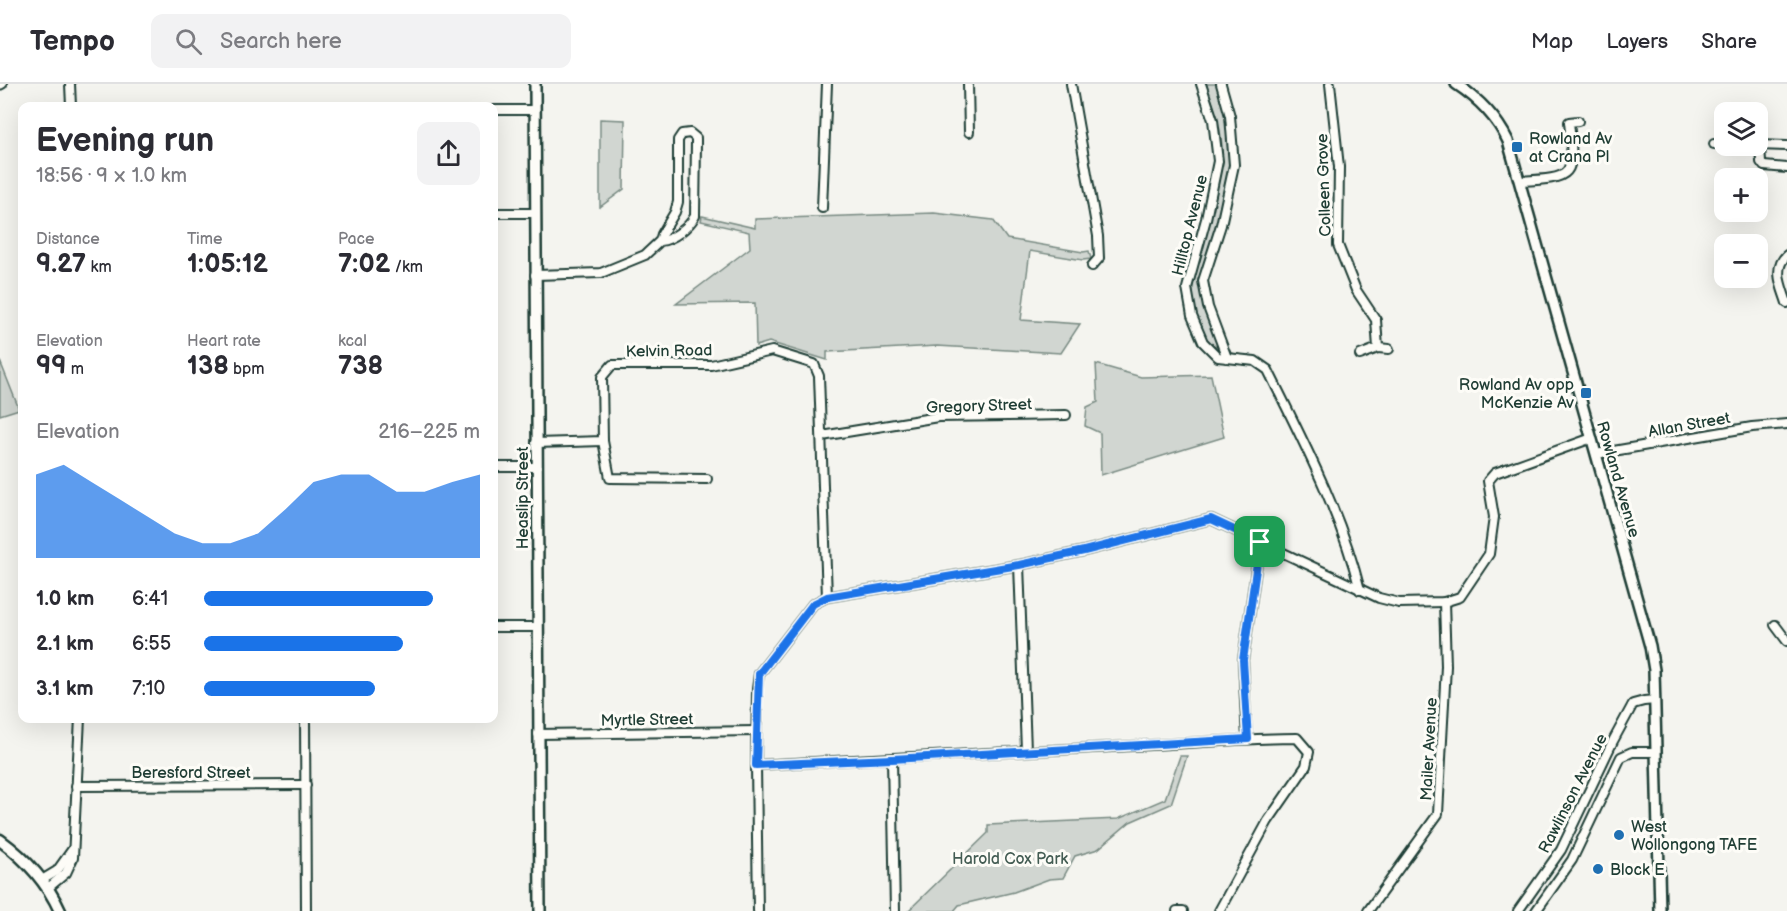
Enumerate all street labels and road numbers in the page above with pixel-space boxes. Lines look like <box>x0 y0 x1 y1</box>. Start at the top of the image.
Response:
street label: Colleen Grove <box>1313 133 1336 237</box>
street label: Hilltop Avenue <box>1169 172 1212 278</box>
street label: Kelvin Road <box>626 341 713 362</box>
street label: Gregory Street <box>926 395 1032 418</box>
street label: Allan Street <box>1647 409 1732 442</box>
street label: Rowland Avenue <box>1592 419 1643 540</box>
street label: Heaslip Street <box>514 447 533 549</box>
street label: Mailer Avenue <box>1417 696 1442 801</box>
street label: Myrtle Street <box>600 710 694 731</box>
street label: Rawlinson Avenue <box>1535 730 1612 857</box>
street label: Beresford Street <box>131 764 251 783</box>

